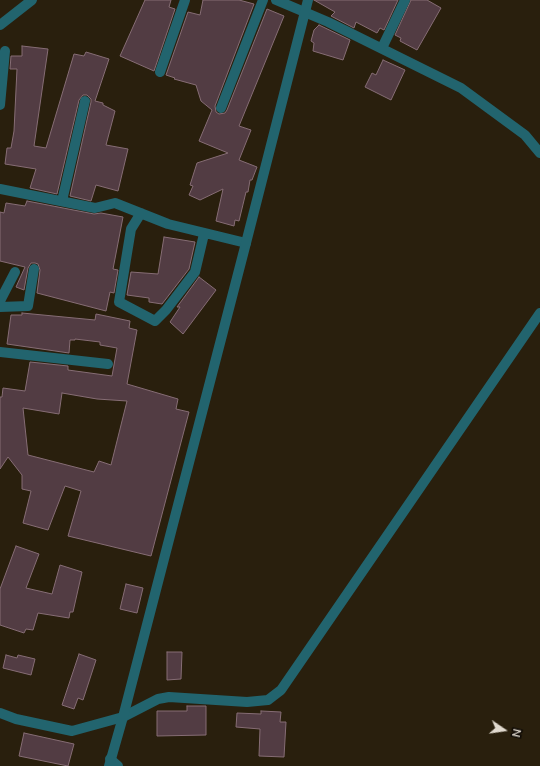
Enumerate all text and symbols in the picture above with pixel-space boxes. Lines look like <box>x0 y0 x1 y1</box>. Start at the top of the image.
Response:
north arrow <box>484 710 524 750</box>
text: N <box>508 727 524 739</box>

